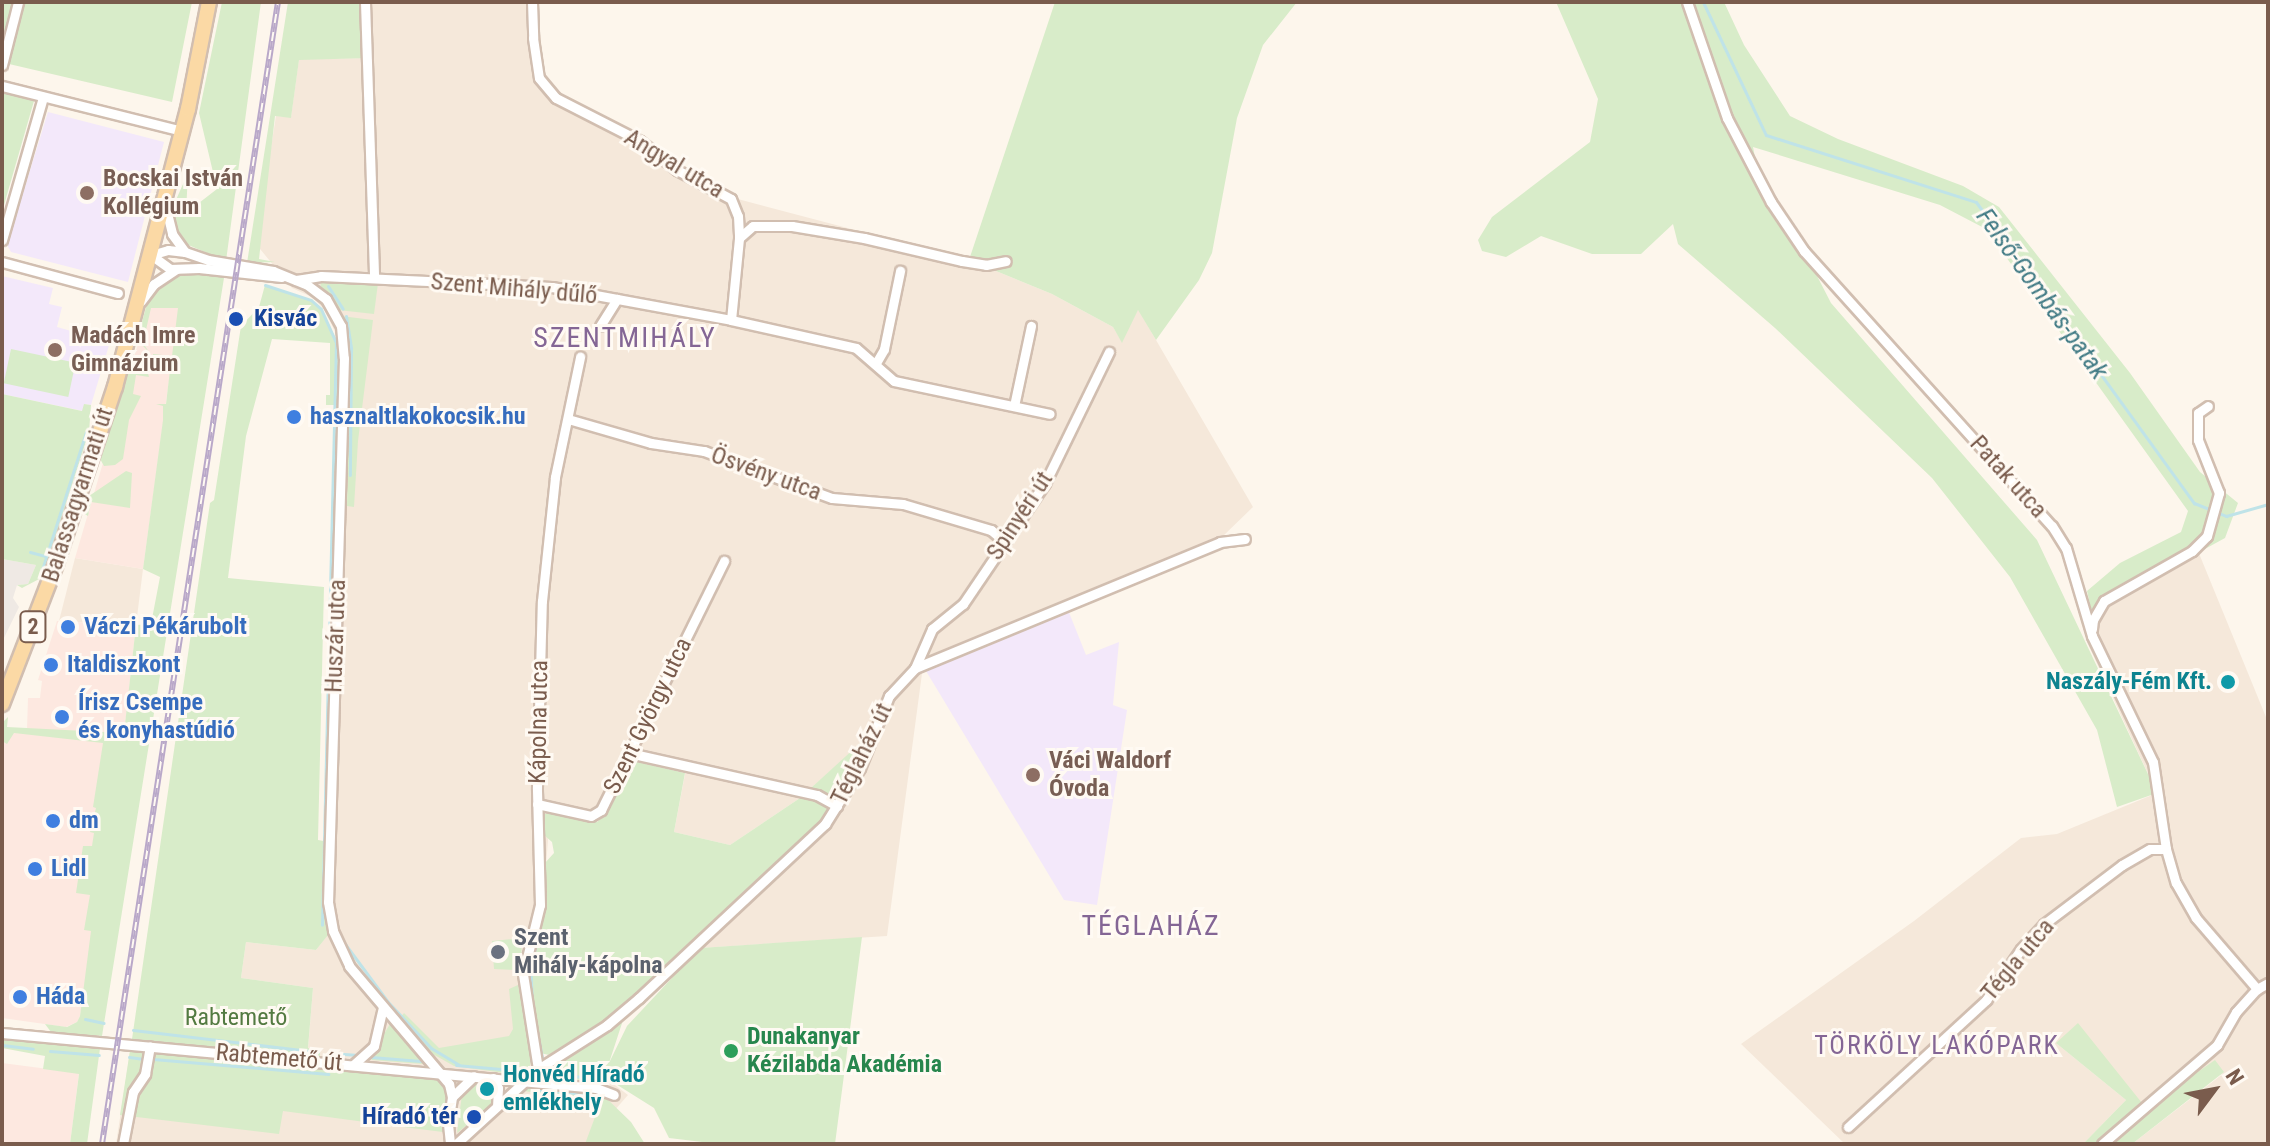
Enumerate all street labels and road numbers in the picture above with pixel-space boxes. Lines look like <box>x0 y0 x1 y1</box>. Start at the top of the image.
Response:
street label: Angyal utca <box>619 123 729 205</box>
street label: Szent Mihály dűlő <box>430 267 598 311</box>
street label: Balassagyarmati út <box>36 404 120 586</box>
street label: Patak utca <box>1964 430 2052 524</box>
street label: Ösvény utca <box>707 441 825 507</box>
street label: Spinyéri út <box>981 466 1059 566</box>
street label: Huszár utca <box>320 579 352 693</box>
road number: 2 <box>19 609 47 645</box>
street label: Szent György utca <box>598 633 698 799</box>
street label: Kápolna utca <box>524 660 554 784</box>
street label: Téglaház út <box>825 699 899 809</box>
street label: Tégla utca <box>1975 913 2061 1007</box>
street label: Rabtemető út <box>215 1038 343 1078</box>

